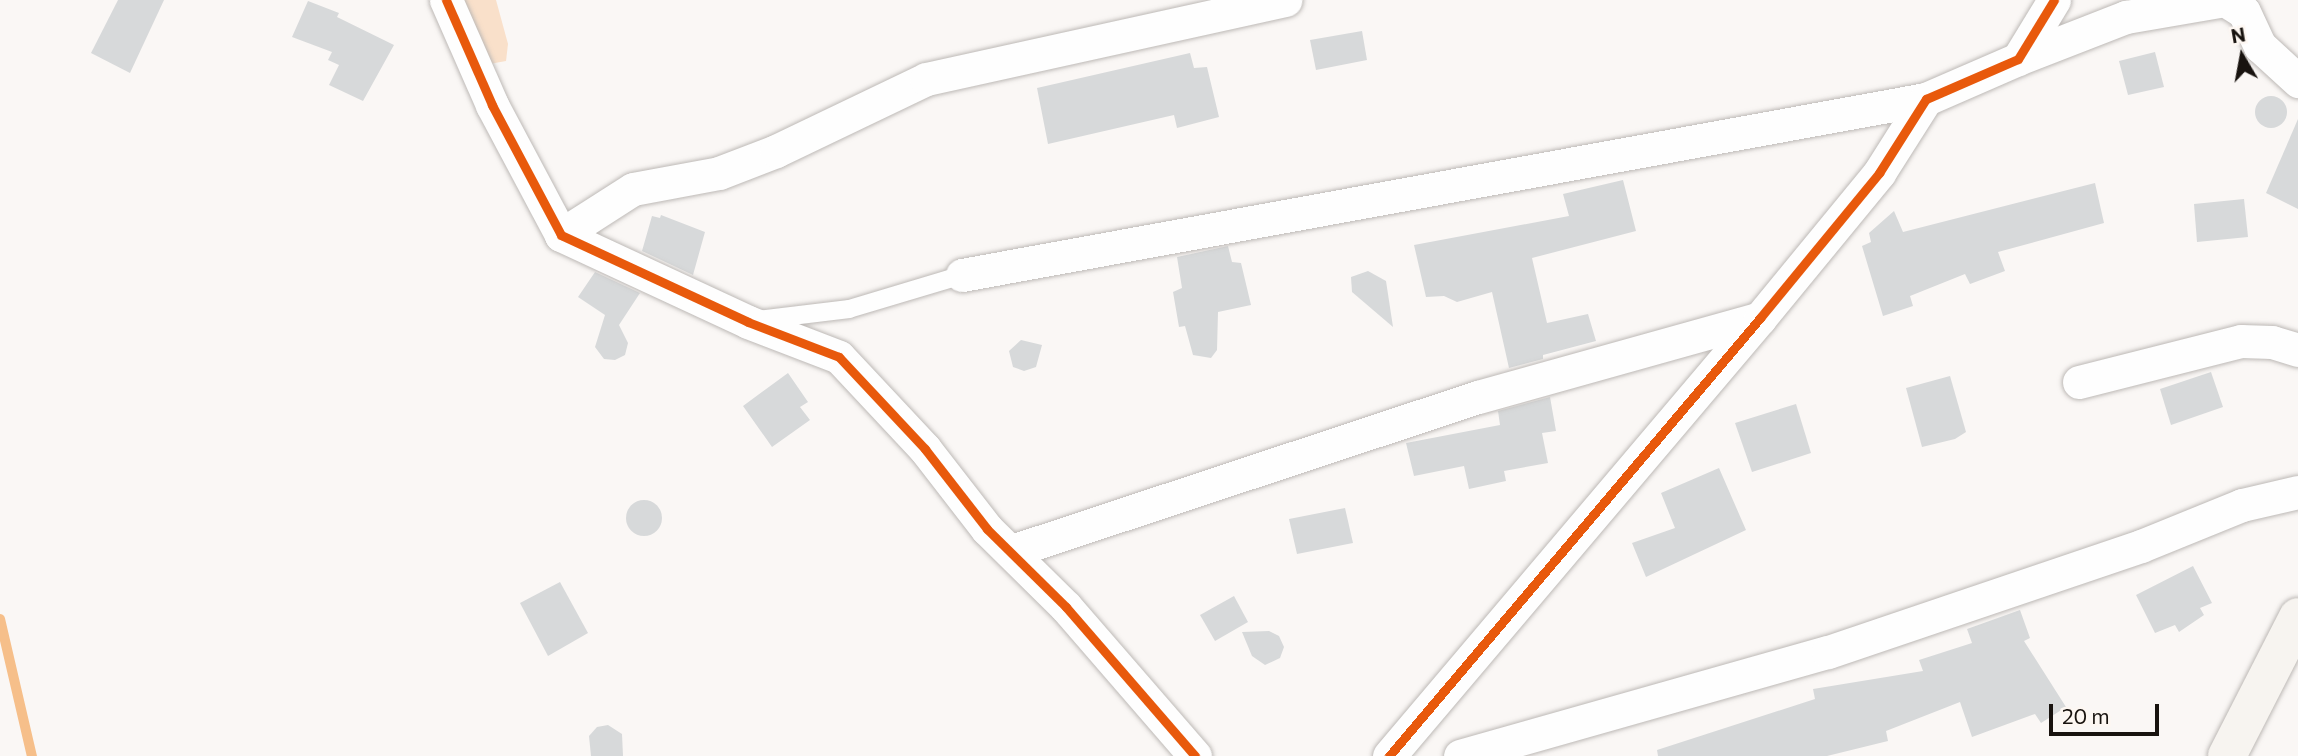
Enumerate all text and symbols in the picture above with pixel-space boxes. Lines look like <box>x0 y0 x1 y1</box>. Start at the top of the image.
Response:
north arrow <box>2207 21 2277 91</box>
text: N <box>2229 22 2247 47</box>
scale bar <box>2053 690 2163 734</box>
text: 20 m <box>2062 703 2110 728</box>

